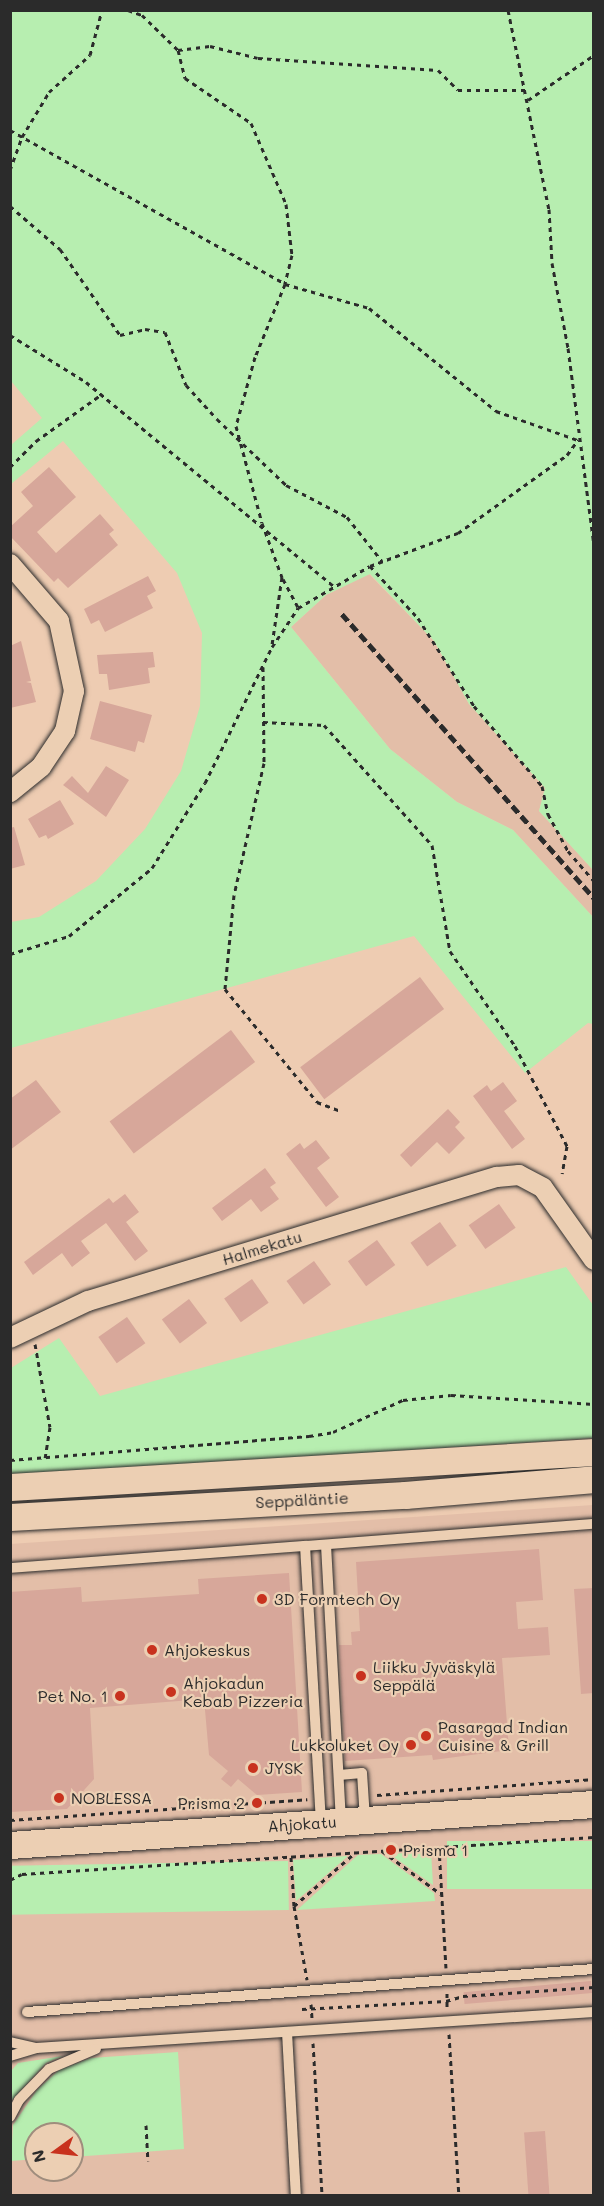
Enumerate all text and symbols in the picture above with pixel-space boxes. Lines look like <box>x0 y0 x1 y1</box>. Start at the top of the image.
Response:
street label: Halmekatu <box>220 1227 304 1269</box>
street label: Seppäläntie <box>255 1488 349 1512</box>
place label: 3D Formtech Oy <box>274 1589 400 1609</box>
marker: 3D Formtech Oy <box>255 1592 269 1606</box>
place label: Ahjokeskus <box>164 1640 250 1660</box>
marker: Ahjokeskus <box>145 1643 159 1657</box>
place label: Liikku Jyväskylä Seppälä <box>373 1657 496 1695</box>
marker: Liikku Jyväskylä Seppälä <box>354 1669 368 1683</box>
place label: Ahjokadun Kebab Pizzeria <box>183 1673 303 1711</box>
marker: Ahjokadun Kebab Pizzeria <box>164 1685 178 1699</box>
place label: Pet No. 1 <box>38 1686 108 1706</box>
marker: Pet No. 1 <box>113 1689 127 1703</box>
place label: Pasargad Indian Cuisine & Grill <box>438 1717 568 1755</box>
marker: Pasargad Indian Cuisine & Grill <box>419 1729 433 1743</box>
place label: Lukkoluket Oy <box>291 1735 399 1755</box>
marker: Lukkoluket Oy <box>404 1738 418 1752</box>
place label: JYSK <box>265 1758 303 1778</box>
marker: JYSK <box>246 1761 260 1775</box>
place label: NOBLESSA <box>71 1788 152 1808</box>
marker: NOBLESSA <box>52 1791 66 1805</box>
place label: Prisma 2 <box>178 1793 245 1813</box>
marker: Prisma 2 <box>250 1796 264 1810</box>
street label: Ahjokatu <box>267 1812 337 1836</box>
place label: Prisma 1 <box>403 1840 468 1860</box>
marker: Prisma 1 <box>384 1843 398 1857</box>
north arrow <box>24 2122 84 2182</box>
text: N <box>26 2148 50 2165</box>

